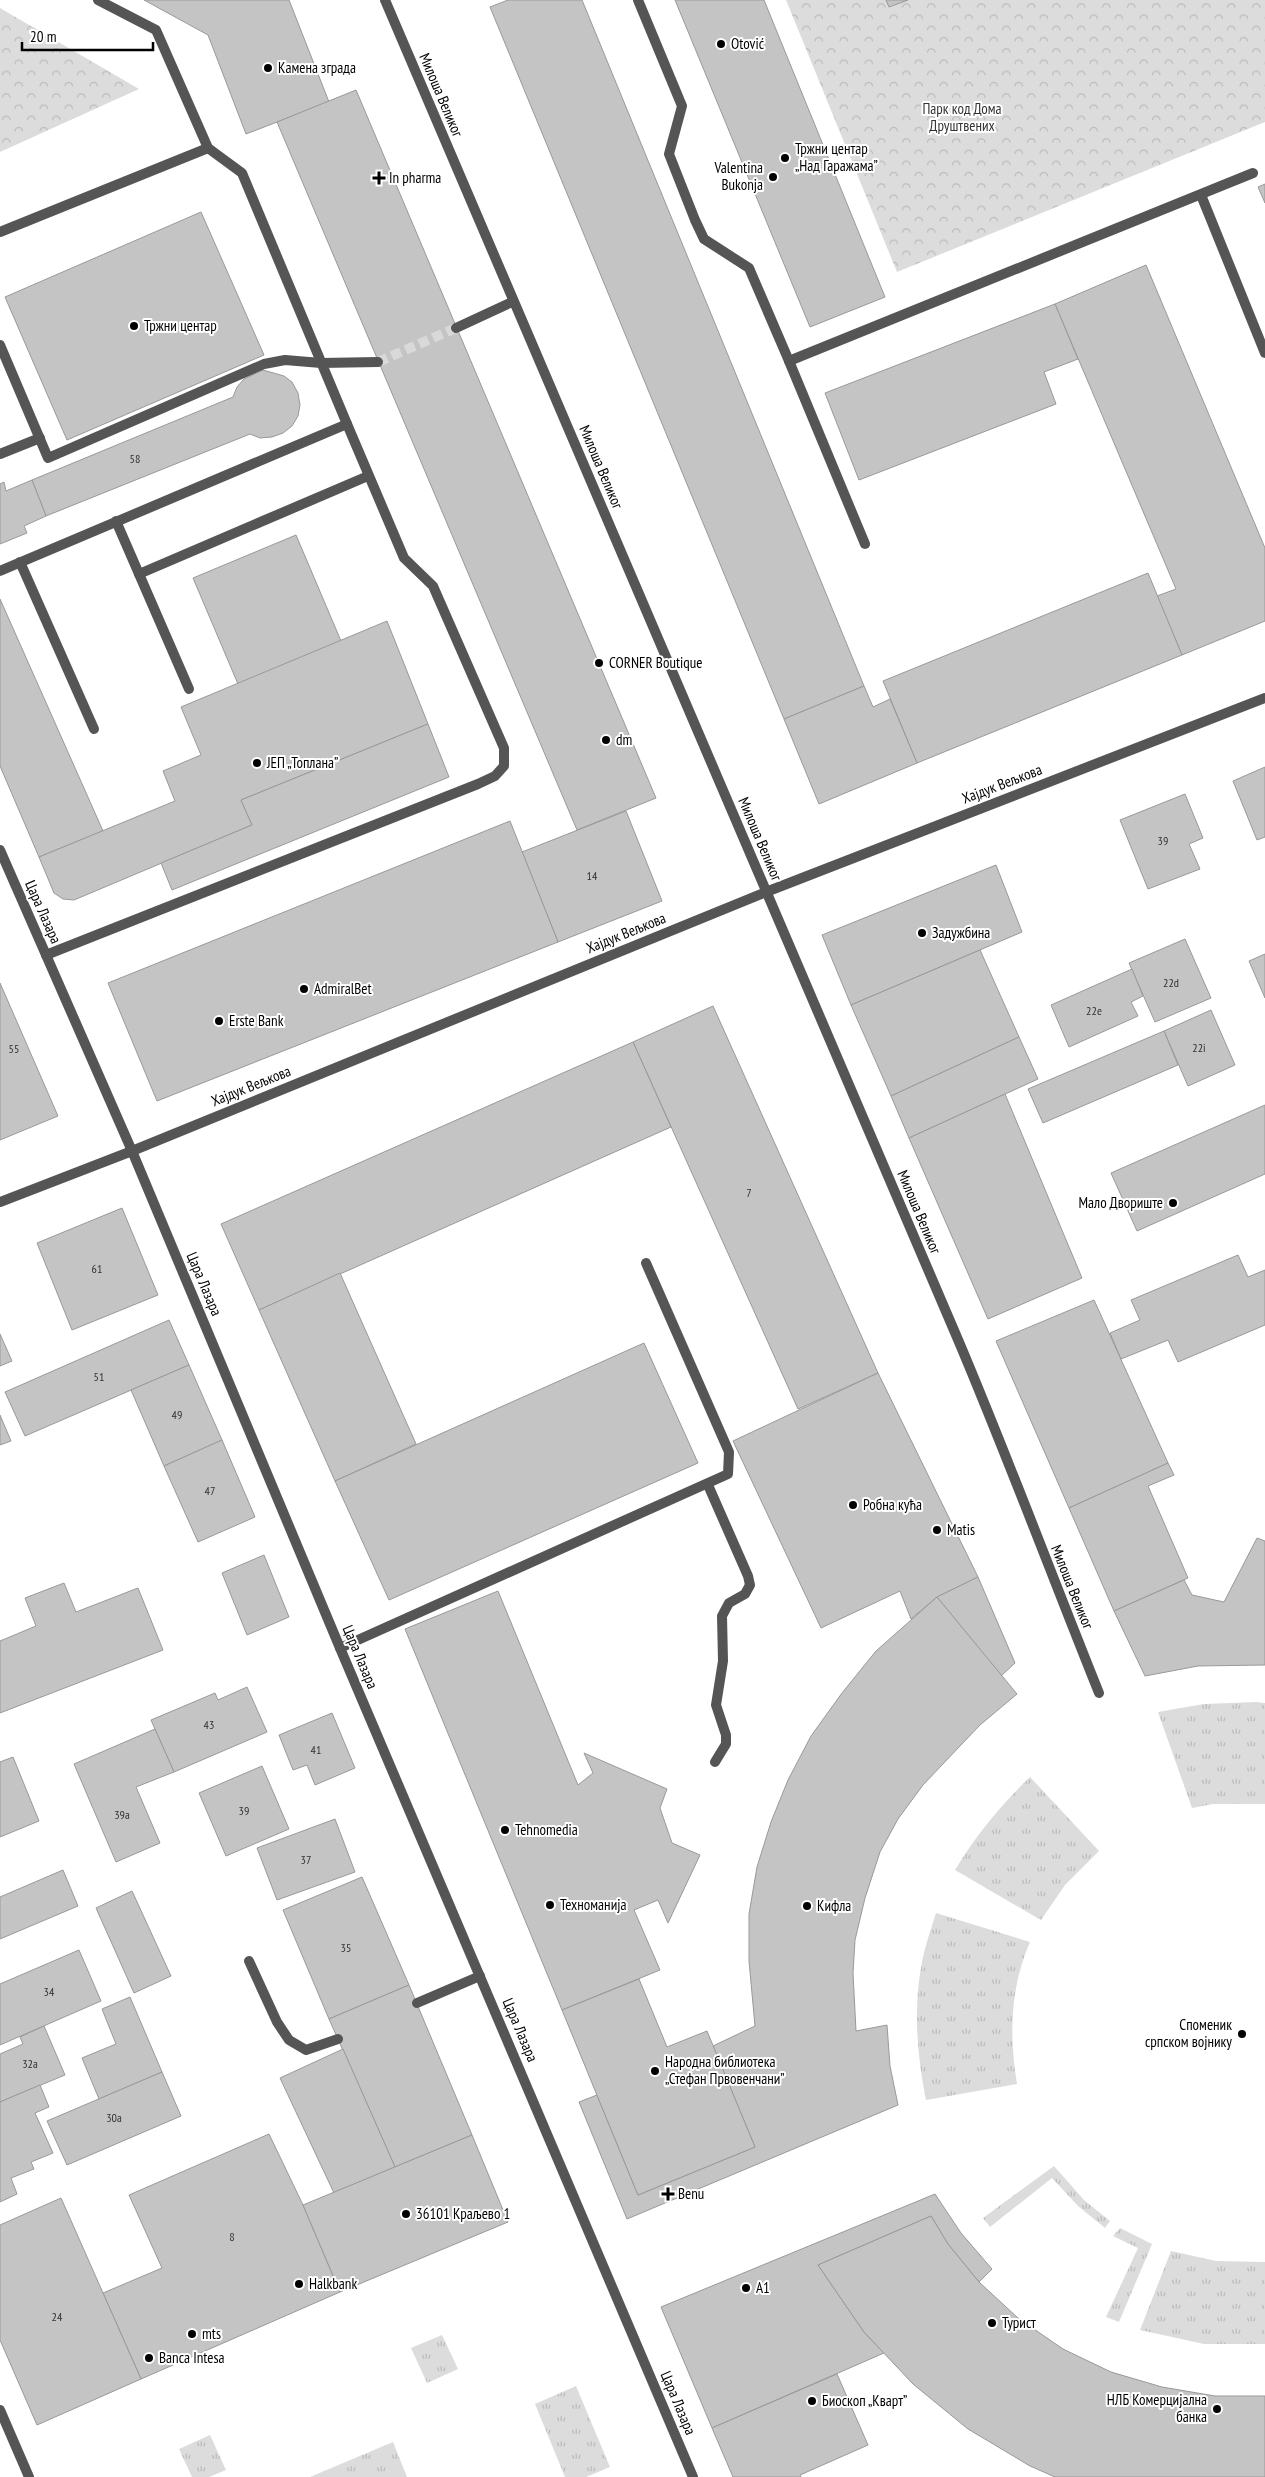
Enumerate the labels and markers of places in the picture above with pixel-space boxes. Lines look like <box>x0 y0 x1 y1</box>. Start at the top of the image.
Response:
place label: Otović <box>731 34 765 53</box>
marker: Otović <box>715 38 727 50</box>
place label: Камена зграда <box>278 58 356 77</box>
marker: Камена зграда <box>262 62 274 74</box>
place label: Тржни центар „Над Гаражама” <box>795 139 878 175</box>
marker: Тржни центар „Над Гаражама” <box>779 152 791 164</box>
place label: Valentina Bukonja <box>713 158 763 194</box>
place label: In pharma <box>389 168 441 187</box>
marker: Valentina Bukonja <box>767 171 779 183</box>
marker: In pharma <box>373 172 385 184</box>
place label: Тржни центар <box>144 316 217 335</box>
marker: Тржни центар <box>128 320 140 332</box>
place label: CORNER Boutique <box>609 653 702 672</box>
marker: CORNER Boutique <box>593 657 605 669</box>
place label: dm <box>616 730 632 749</box>
marker: dm <box>600 734 612 746</box>
place label: ЈЕП „Топлана” <box>266 753 338 772</box>
marker: ЈЕП „Топлана” <box>251 757 263 769</box>
place label: Задужбина <box>932 923 990 942</box>
marker: Задужбина <box>916 927 928 939</box>
place label: AdmiralBet <box>314 979 372 998</box>
marker: AdmiralBet <box>298 983 310 995</box>
place label: Erste Bank <box>229 1011 284 1030</box>
marker: Erste Bank <box>213 1015 225 1027</box>
place label: Мало Двориште <box>1078 1193 1163 1212</box>
marker: Мало Двориште <box>1167 1197 1179 1209</box>
place label: Робна кућа <box>863 1495 922 1514</box>
marker: Робна кућа <box>847 1499 859 1511</box>
place label: Matis <box>947 1520 975 1539</box>
marker: Matis <box>931 1524 943 1536</box>
place label: Tehnomedia <box>515 1820 578 1839</box>
marker: Tehnomedia <box>499 1824 511 1836</box>
place label: Техноманија <box>560 1895 626 1914</box>
place label: Кифла <box>817 1896 851 1915</box>
marker: Техноманија <box>544 1899 556 1911</box>
marker: Кифла <box>801 1900 813 1912</box>
place label: Споменик српском војнику <box>1145 2015 1232 2051</box>
marker: Споменик српском војнику <box>1236 2028 1248 2040</box>
place label: Народна библиотека „Стефан Првовенчани” <box>665 2052 785 2088</box>
marker: Народна библиотека „Стефан Првовенчани” <box>649 2065 661 2077</box>
place label: Benu <box>678 2184 704 2203</box>
marker: Benu <box>662 2188 674 2200</box>
place label: 36101 Краљево 1 <box>416 2204 510 2223</box>
marker: 36101 Краљево 1 <box>400 2208 412 2220</box>
place label: Halkbank <box>309 2274 357 2293</box>
marker: Halkbank <box>293 2278 305 2290</box>
place label: A1 <box>756 2278 770 2297</box>
marker: A1 <box>740 2282 752 2294</box>
place label: Турист <box>1002 2313 1036 2332</box>
marker: Турист <box>986 2317 998 2329</box>
place label: mts <box>202 2324 221 2343</box>
marker: mts <box>186 2328 198 2340</box>
place label: Banca Intesa <box>159 2348 225 2367</box>
marker: Banca Intesa <box>143 2352 155 2364</box>
place label: НЛБ Комерцијална банка <box>1107 2390 1207 2426</box>
place label: Биоскоп „Кварт” <box>822 2391 907 2410</box>
marker: Биоскоп „Кварт” <box>806 2395 818 2407</box>
marker: НЛБ Комерцијална банка <box>1211 2403 1223 2415</box>

